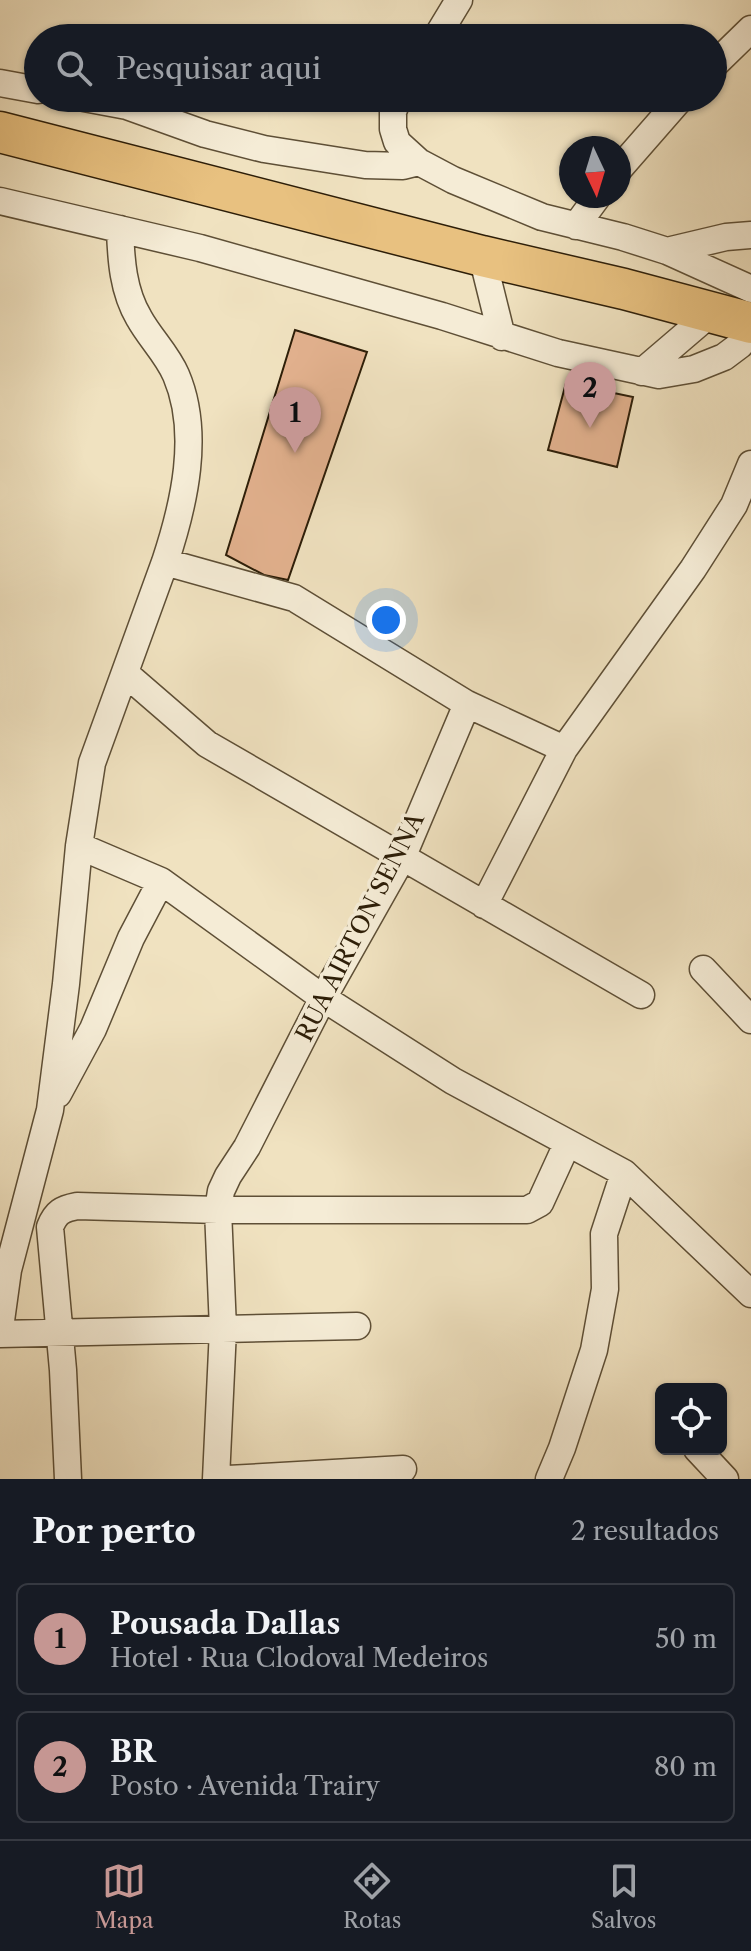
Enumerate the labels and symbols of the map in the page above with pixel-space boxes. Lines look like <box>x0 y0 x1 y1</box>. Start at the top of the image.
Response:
north arrow <box>559 136 631 208</box>
pin: 2 <box>564 362 616 428</box>
pin: 1 <box>269 387 321 453</box>
your location <box>366 600 406 640</box>
street label: RUA AIRTON SENNA <box>289 806 431 1046</box>

